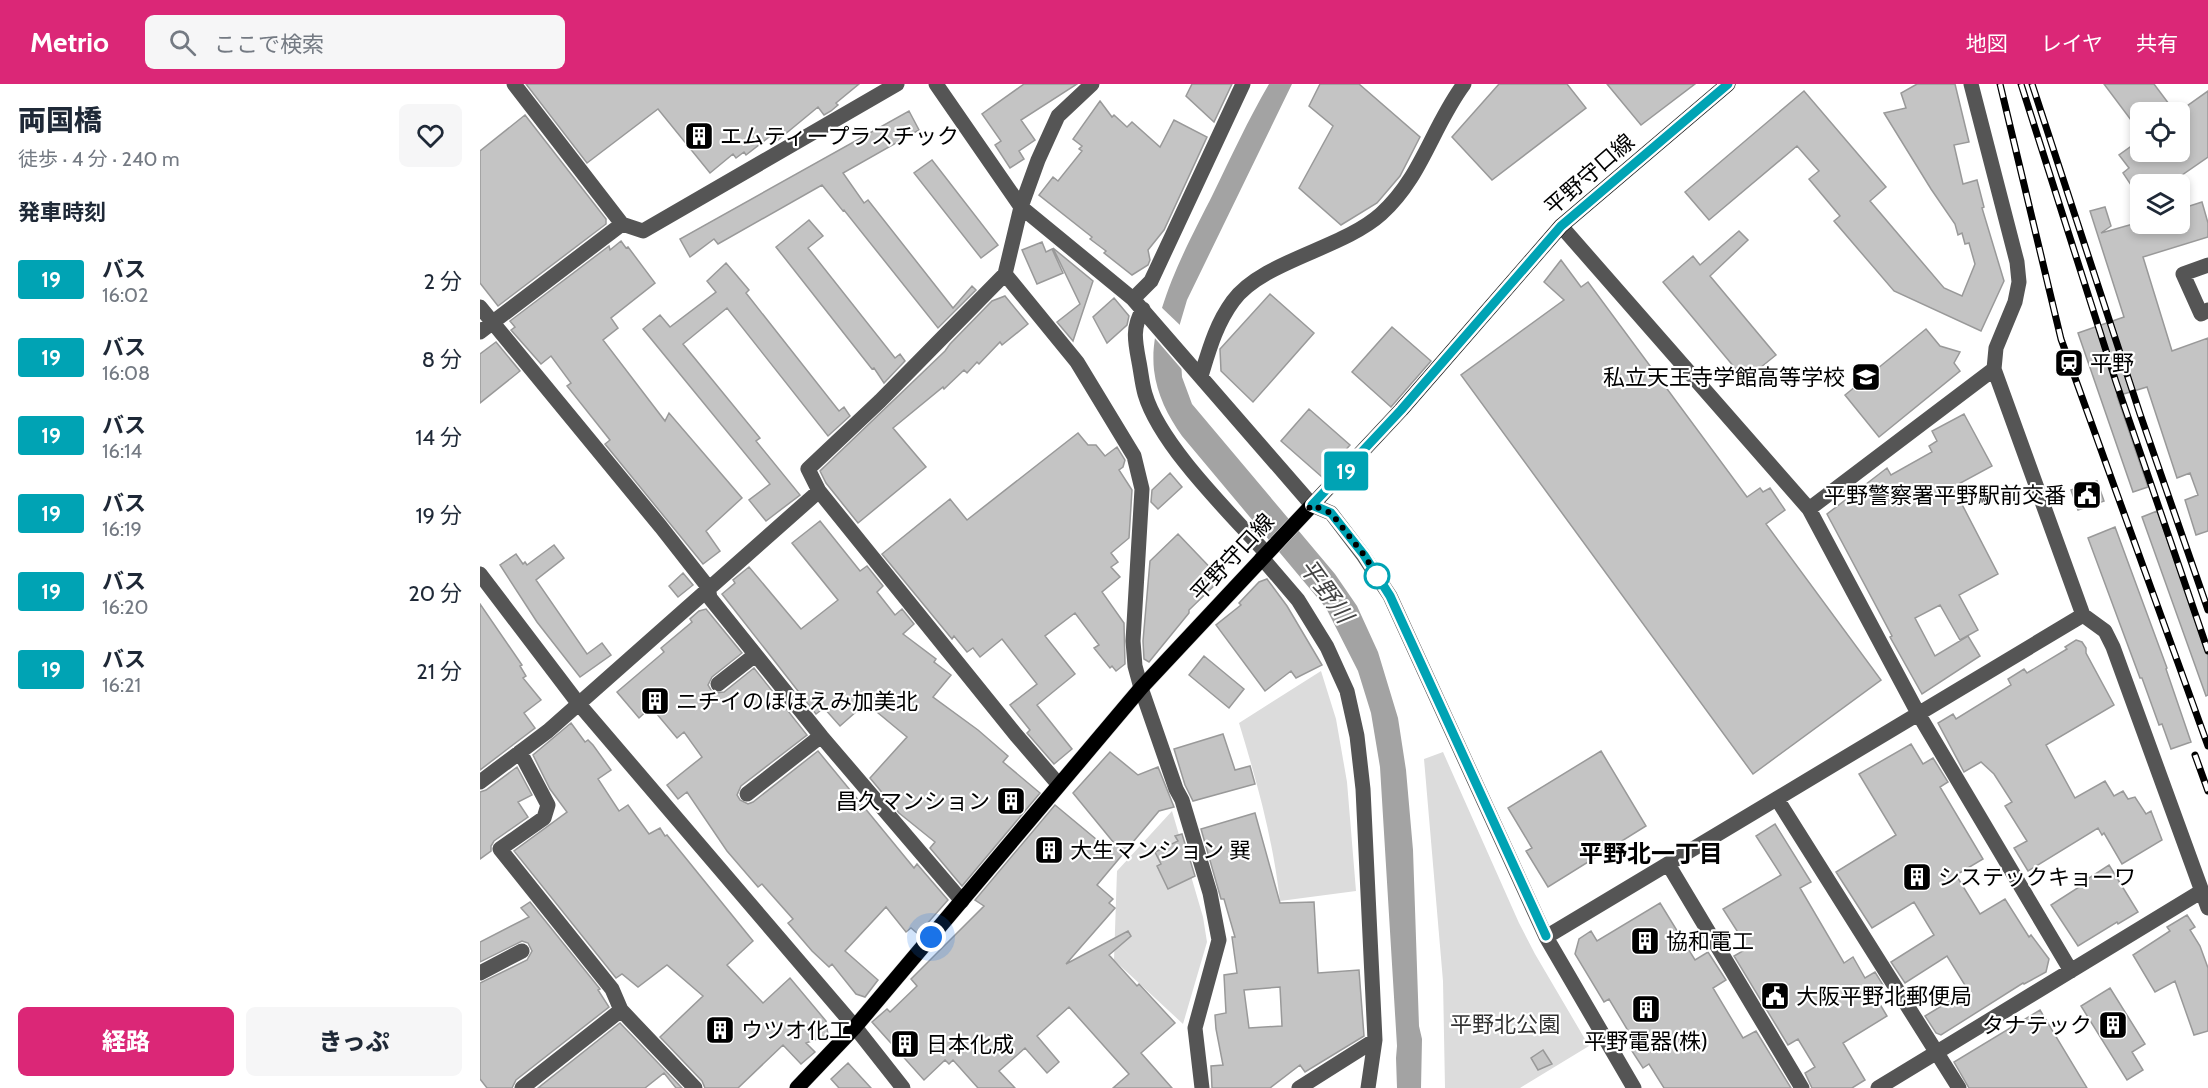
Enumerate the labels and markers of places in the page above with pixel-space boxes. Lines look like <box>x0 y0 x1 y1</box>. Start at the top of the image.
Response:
building icon: エムティープラスチック <box>683 120 715 152</box>
place label: エムティープラスチック <box>720 123 959 150</box>
station icon: 平野 <box>2053 347 2085 379</box>
place label: 平野 <box>2090 350 2134 377</box>
school or university icon: 私立天王寺学館高等学校 <box>1850 361 1882 393</box>
place label: 私立天王寺学館高等学校 <box>1603 364 1845 391</box>
public building icon: 平野警察署平野駅前交番 <box>2071 479 2103 511</box>
place label: 平野警察署平野駅前交番 <box>1824 482 2066 509</box>
unlabelled marker <box>1364 563 1390 589</box>
building icon: ニチイのほほえみ加美北 <box>639 685 671 717</box>
place label: ニチイのほほえみ加美北 <box>676 688 918 715</box>
building icon: 昌久マンション <box>995 785 1027 817</box>
place label: 昌久マンション <box>836 788 990 815</box>
building icon: 大生マンション 巽 <box>1033 834 1065 866</box>
place label: 大生マンション 巽 <box>1070 837 1251 864</box>
building icon: システックキョーワ <box>1901 861 1933 893</box>
place label: システックキョーワ <box>1938 864 2136 891</box>
building icon: 協和電工 <box>1629 925 1661 957</box>
place label: 協和電工 <box>1666 928 1754 955</box>
public building icon: 大阪平野北郵便局 <box>1759 980 1791 1012</box>
place label: 大阪平野北郵便局 <box>1796 983 1972 1010</box>
building icon: 平野電器(株) <box>1630 993 1662 1025</box>
building icon: タナテック <box>2097 1009 2129 1041</box>
place label: タナテック <box>1982 1012 2092 1039</box>
building icon: ウツオ化工 <box>704 1014 736 1046</box>
place label: ウツオ化工 <box>741 1017 851 1044</box>
building icon: 日本化成 <box>889 1028 921 1060</box>
place label: 平野電器(株) <box>1584 1028 1708 1055</box>
place label: 日本化成 <box>926 1031 1014 1058</box>

